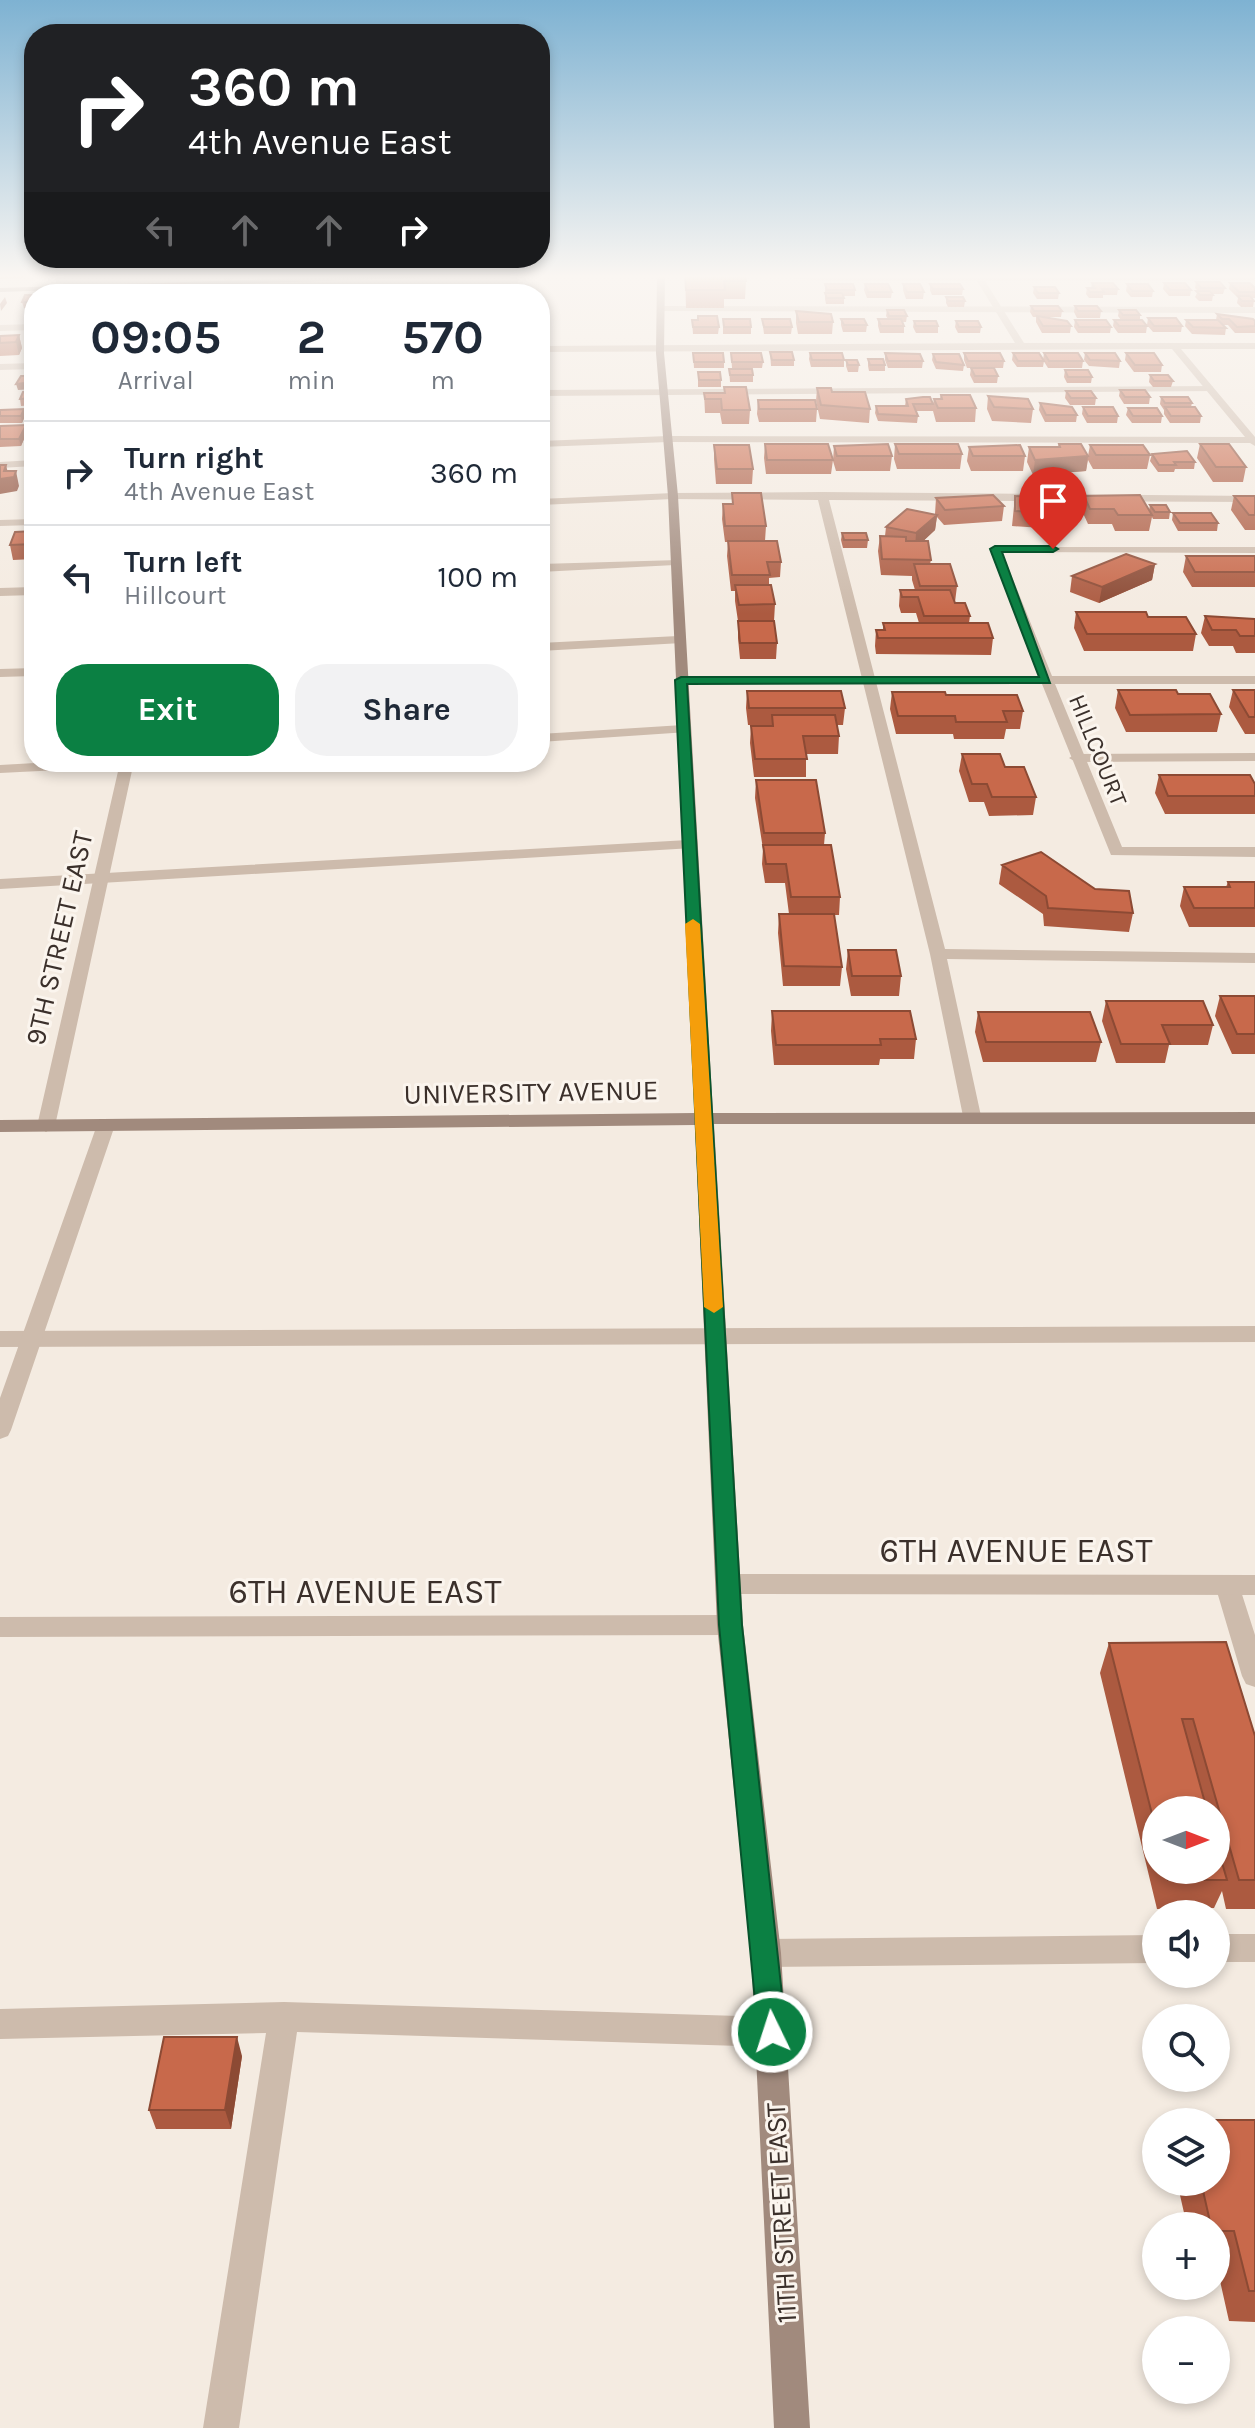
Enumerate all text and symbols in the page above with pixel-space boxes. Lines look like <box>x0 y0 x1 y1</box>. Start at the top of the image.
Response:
text: 360 m <box>188 54 360 119</box>
icon: right <box>56 56 160 160</box>
text: 4th Avenue East <box>188 121 451 163</box>
icon: left <box>139 208 183 252</box>
icon: ahead <box>223 208 267 252</box>
icon: ahead <box>307 208 351 252</box>
icon: right <box>391 208 435 252</box>
text: 09:05 <box>90 309 221 365</box>
text: 2 <box>297 309 326 365</box>
text: 570 <box>401 309 484 365</box>
text: Arrival <box>118 365 194 396</box>
text: min <box>287 365 335 396</box>
text: m <box>430 365 455 396</box>
text: Turn right <box>124 440 264 476</box>
icon: right <box>56 451 100 495</box>
text: 360 m <box>430 455 518 491</box>
pin <box>1019 467 1087 549</box>
text: 4th Avenue East <box>124 476 314 507</box>
icon: arrive <box>1031 479 1075 523</box>
text: Turn left <box>124 544 242 580</box>
icon: left <box>56 555 100 599</box>
text: 100 m <box>437 559 518 595</box>
text: Hillcourt <box>124 580 226 611</box>
button: Exit <box>56 664 279 756</box>
button: Share <box>295 664 518 756</box>
street label: HILLCOURT <box>1063 690 1133 810</box>
street label: 9TH STREET EAST <box>18 828 100 1048</box>
street label: UNIVERSITY AVENUE <box>403 1073 659 1111</box>
street label: 6TH AVENUE EAST <box>880 1531 1152 1571</box>
street label: 6TH AVENUE EAST <box>229 1572 501 1612</box>
north arrow <box>1142 1796 1230 1884</box>
map controls <box>1142 1796 1230 2404</box>
button: sound <box>1142 1900 1230 1988</box>
position arrow <box>730 1990 814 2074</box>
button: search <box>1142 2004 1230 2092</box>
street label: 11TH STREET EAST <box>759 2102 803 2324</box>
button: layers <box>1142 2108 1230 2196</box>
button: + <box>1142 2212 1230 2300</box>
button: − <box>1142 2316 1230 2404</box>

